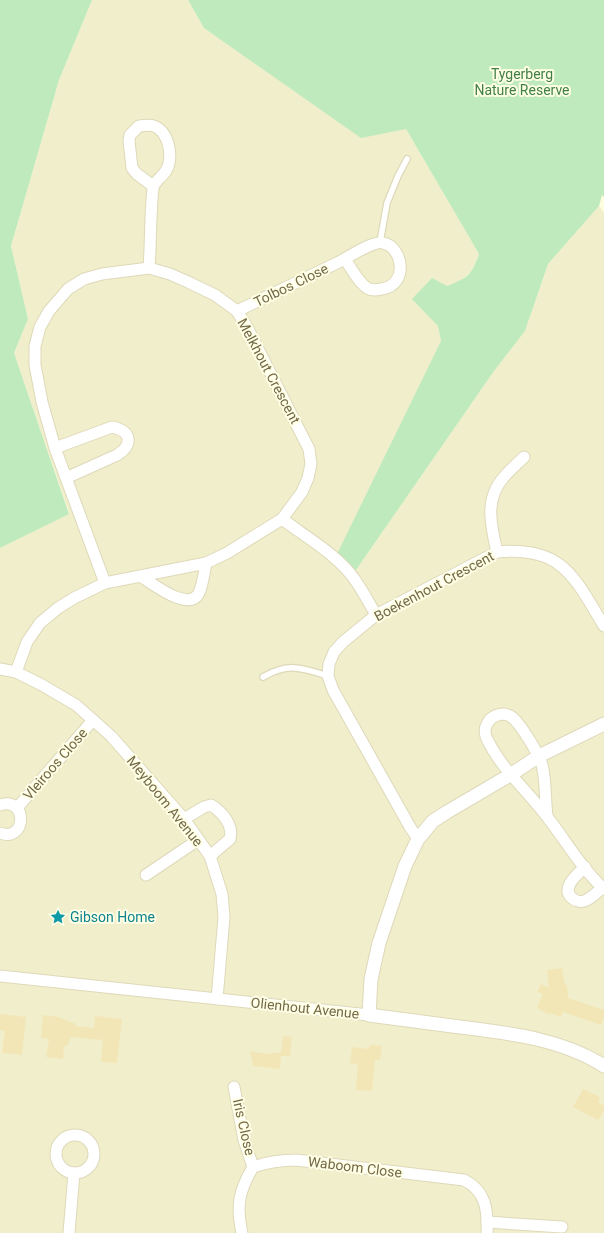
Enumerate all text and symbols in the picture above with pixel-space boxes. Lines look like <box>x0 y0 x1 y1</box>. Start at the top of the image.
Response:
park label: Tygerberg Nature Reserve <box>474 66 570 98</box>
street label: Tolbos Close <box>251 260 331 310</box>
street label: Melkhout Crescent <box>234 316 304 427</box>
street label: Boekenhout Crescent <box>371 547 497 624</box>
street label: Vleiroos Close <box>20 725 90 803</box>
street label: Meyboom Avenue <box>124 753 206 849</box>
place icon: Gibson Home <box>49 908 67 926</box>
place label: Gibson Home <box>70 909 155 925</box>
street label: Olienhout Avenue <box>250 994 360 1022</box>
street label: Iris Close <box>230 1097 258 1157</box>
street label: Waboom Close <box>307 1153 403 1181</box>

